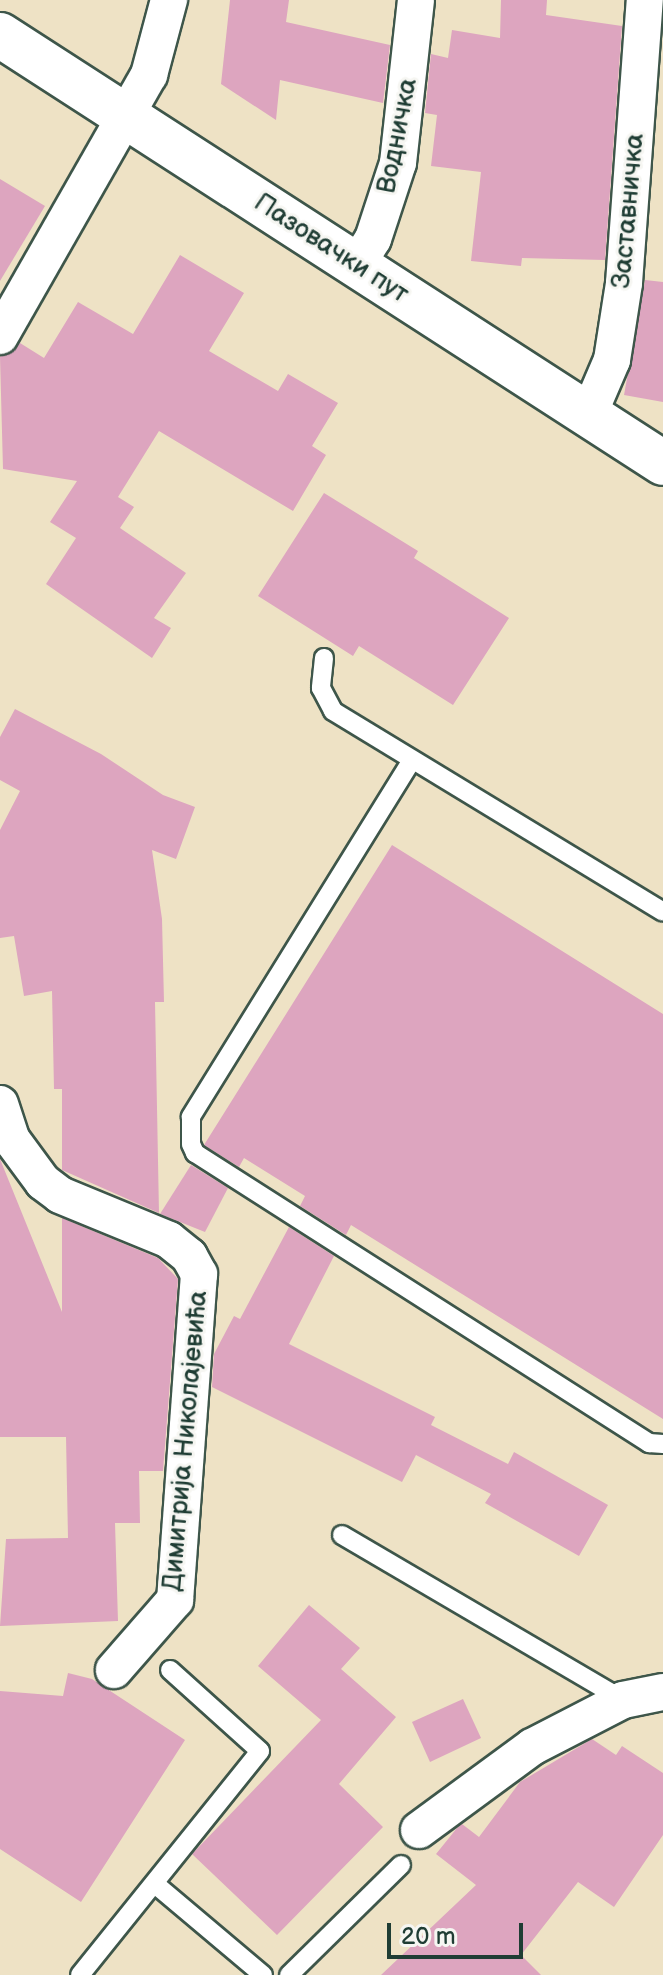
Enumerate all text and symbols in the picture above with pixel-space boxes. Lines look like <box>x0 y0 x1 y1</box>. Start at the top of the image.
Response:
street label: Водничка <box>372 76 424 196</box>
street label: Заставничка <box>607 132 651 290</box>
street label: Пазовачки пут <box>248 187 414 311</box>
street label: Димитрија Николајевића <box>157 1289 215 1593</box>
scale bar <box>391 1907 527 1957</box>
text: 20 m <box>401 1922 456 1951</box>

